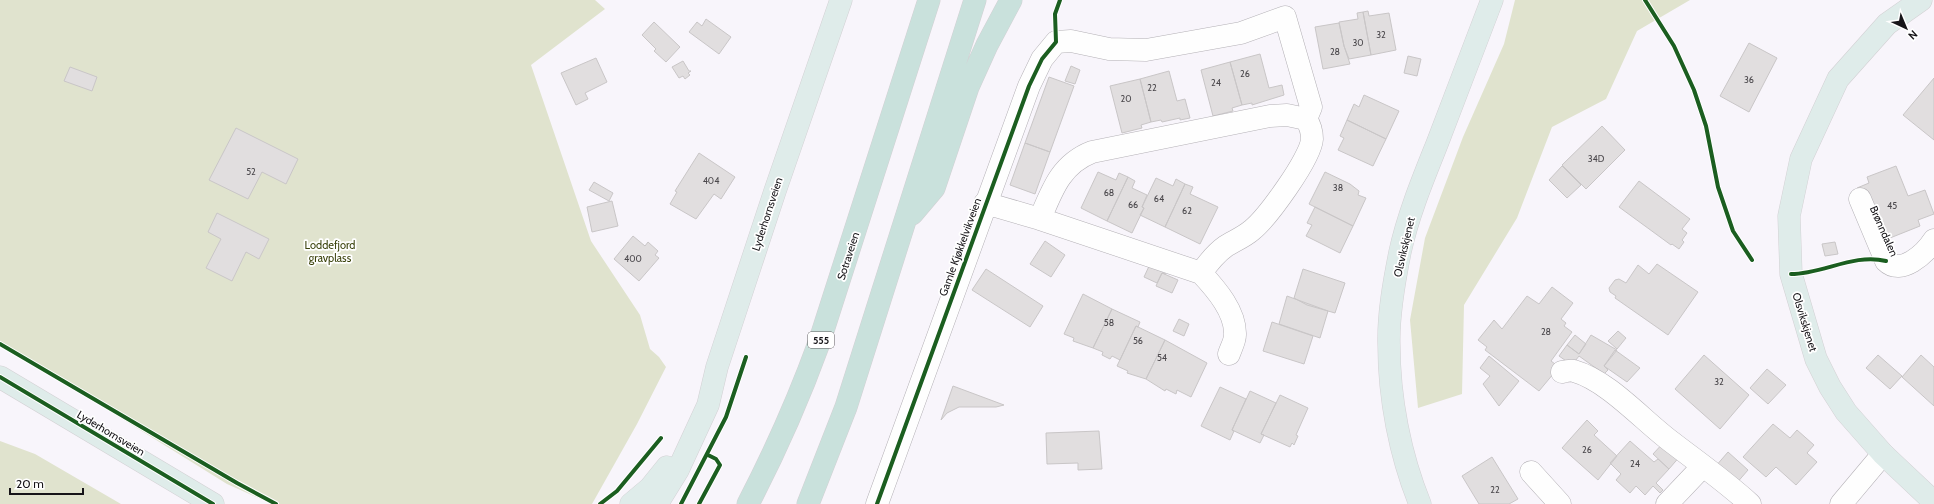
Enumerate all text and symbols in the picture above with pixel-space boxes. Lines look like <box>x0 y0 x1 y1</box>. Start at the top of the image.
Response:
north arrow <box>1886 8 1926 48</box>
text: N <box>1905 27 1921 43</box>
house number: 32 <box>1376 29 1386 40</box>
house number: 30 <box>1352 37 1364 48</box>
house number: 28 <box>1330 46 1340 57</box>
house number: 26 <box>1240 68 1250 79</box>
house number: 36 <box>1744 74 1754 85</box>
house number: 24 <box>1211 77 1221 88</box>
house number: 22 <box>1147 82 1157 93</box>
house number: 20 <box>1121 93 1132 104</box>
house number: 34D <box>1588 153 1605 164</box>
house number: 52 <box>246 166 256 177</box>
house number: 404 <box>703 175 719 186</box>
street label: Lyderhornsveien <box>749 175 785 253</box>
house number: 38 <box>1333 182 1343 193</box>
house number: 68 <box>1104 187 1114 198</box>
house number: 64 <box>1154 193 1164 204</box>
street label: Gamle Kjøkkelvikveien <box>936 196 984 298</box>
house number: 66 <box>1128 199 1138 210</box>
house number: 45 <box>1887 200 1897 211</box>
street label: Brønndalen <box>1867 204 1901 258</box>
house number: 62 <box>1182 205 1192 216</box>
street label: Olsvikskjenet <box>1390 215 1418 278</box>
street label: Sotraveien <box>834 230 862 282</box>
park label: Loddefjord gravplass <box>305 238 355 265</box>
house number: 400 <box>624 253 642 264</box>
street label: Olsvikskjenet <box>1789 291 1821 354</box>
house number: 58 <box>1104 317 1114 328</box>
house number: 28 <box>1541 326 1551 337</box>
road number: 555 <box>808 332 834 348</box>
house number: 56 <box>1133 335 1143 346</box>
house number: 54 <box>1157 352 1167 363</box>
house number: 32 <box>1714 376 1724 387</box>
street label: Lyderhornsveien <box>75 407 147 459</box>
house number: 26 <box>1582 444 1592 455</box>
house number: 24 <box>1630 458 1640 469</box>
scale bar <box>10 470 83 496</box>
text: 20 m <box>16 476 44 491</box>
house number: 22 <box>1490 484 1500 495</box>

